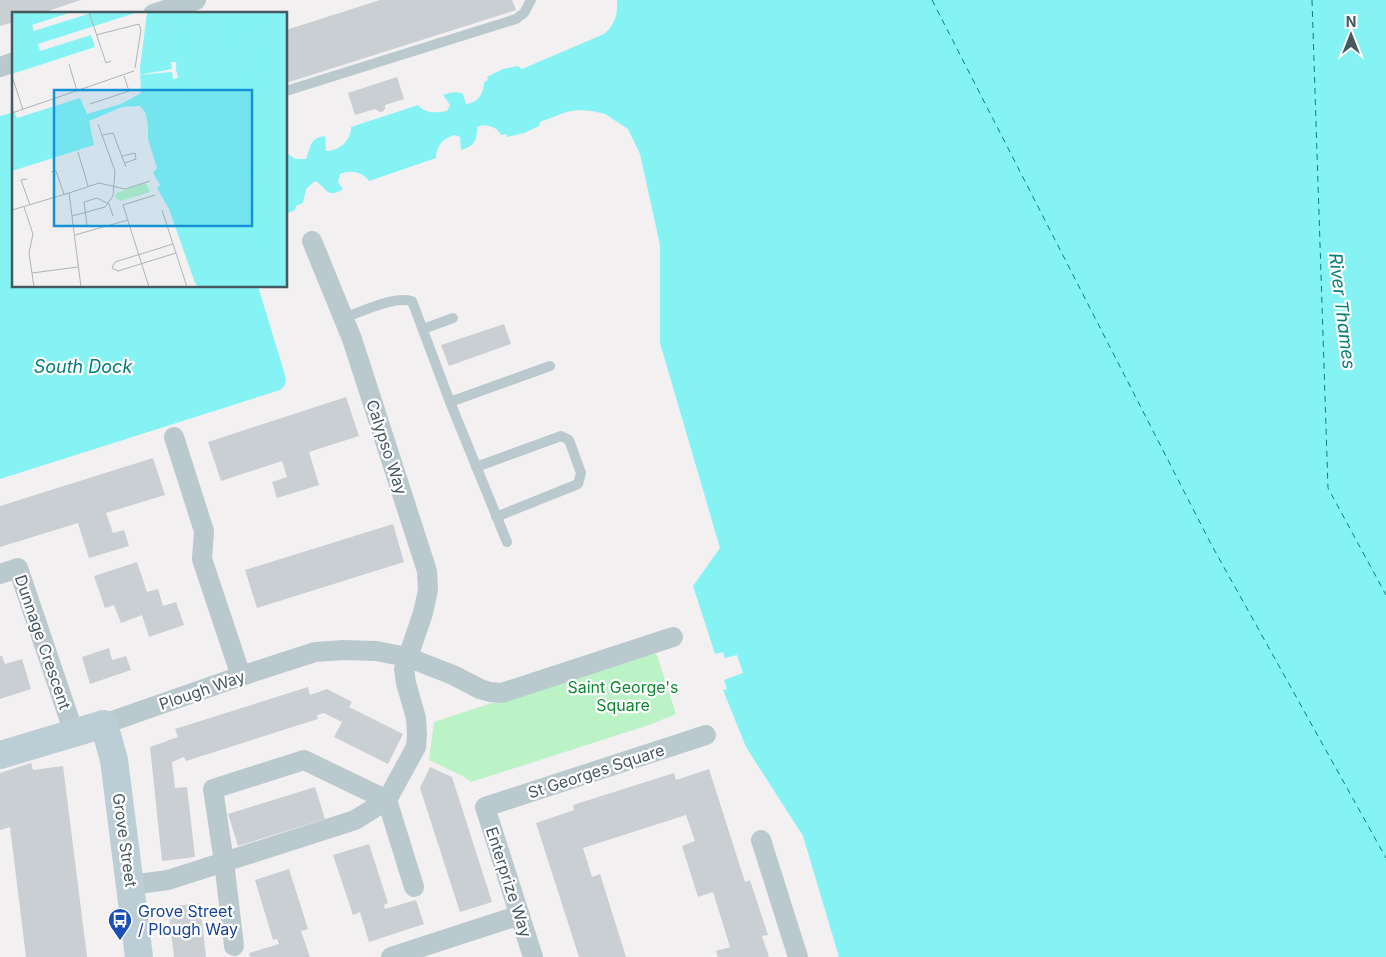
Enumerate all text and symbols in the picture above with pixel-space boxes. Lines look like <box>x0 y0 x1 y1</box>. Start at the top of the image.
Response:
north arrow <box>1326 10 1376 60</box>
inset map <box>12 12 288 288</box>
text: N <box>1346 13 1356 30</box>
water label: River Thames <box>1325 252 1360 370</box>
water label: South Dock <box>34 356 133 377</box>
street label: Calypso Way <box>362 397 412 497</box>
street label: Dunnage Crescent <box>11 572 75 712</box>
street label: Plough Way <box>156 666 248 714</box>
park label: Saint George's Square <box>567 677 679 715</box>
street label: St Georges Square <box>525 740 667 802</box>
street label: Grove Street <box>109 792 141 888</box>
street label: Enterprize Way <box>482 824 536 940</box>
place label: Grove Street / Plough Way <box>138 901 238 939</box>
bus stop icon: Grove Street / Plough Way <box>107 907 133 941</box>

